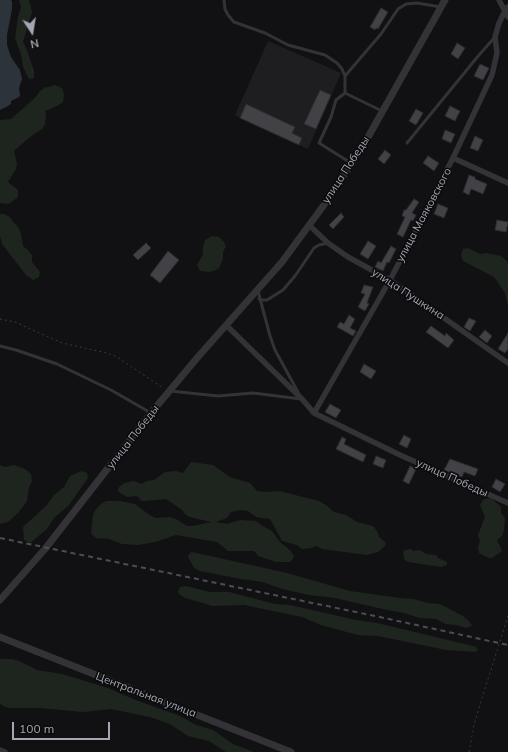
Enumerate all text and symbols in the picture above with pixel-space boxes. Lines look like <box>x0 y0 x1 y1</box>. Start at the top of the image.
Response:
north arrow <box>12 12 52 52</box>
text: N <box>29 36 40 51</box>
street label: улица Победы <box>319 134 373 206</box>
street label: улица Маяковского <box>394 166 454 264</box>
street label: улица Пушкина <box>369 266 447 322</box>
street label: улица Победы <box>104 403 162 471</box>
street label: улица Победы <box>414 456 490 500</box>
street label: Центральная улица <box>94 670 198 720</box>
scale bar <box>14 714 112 740</box>
text: 100 m <box>19 721 54 736</box>

